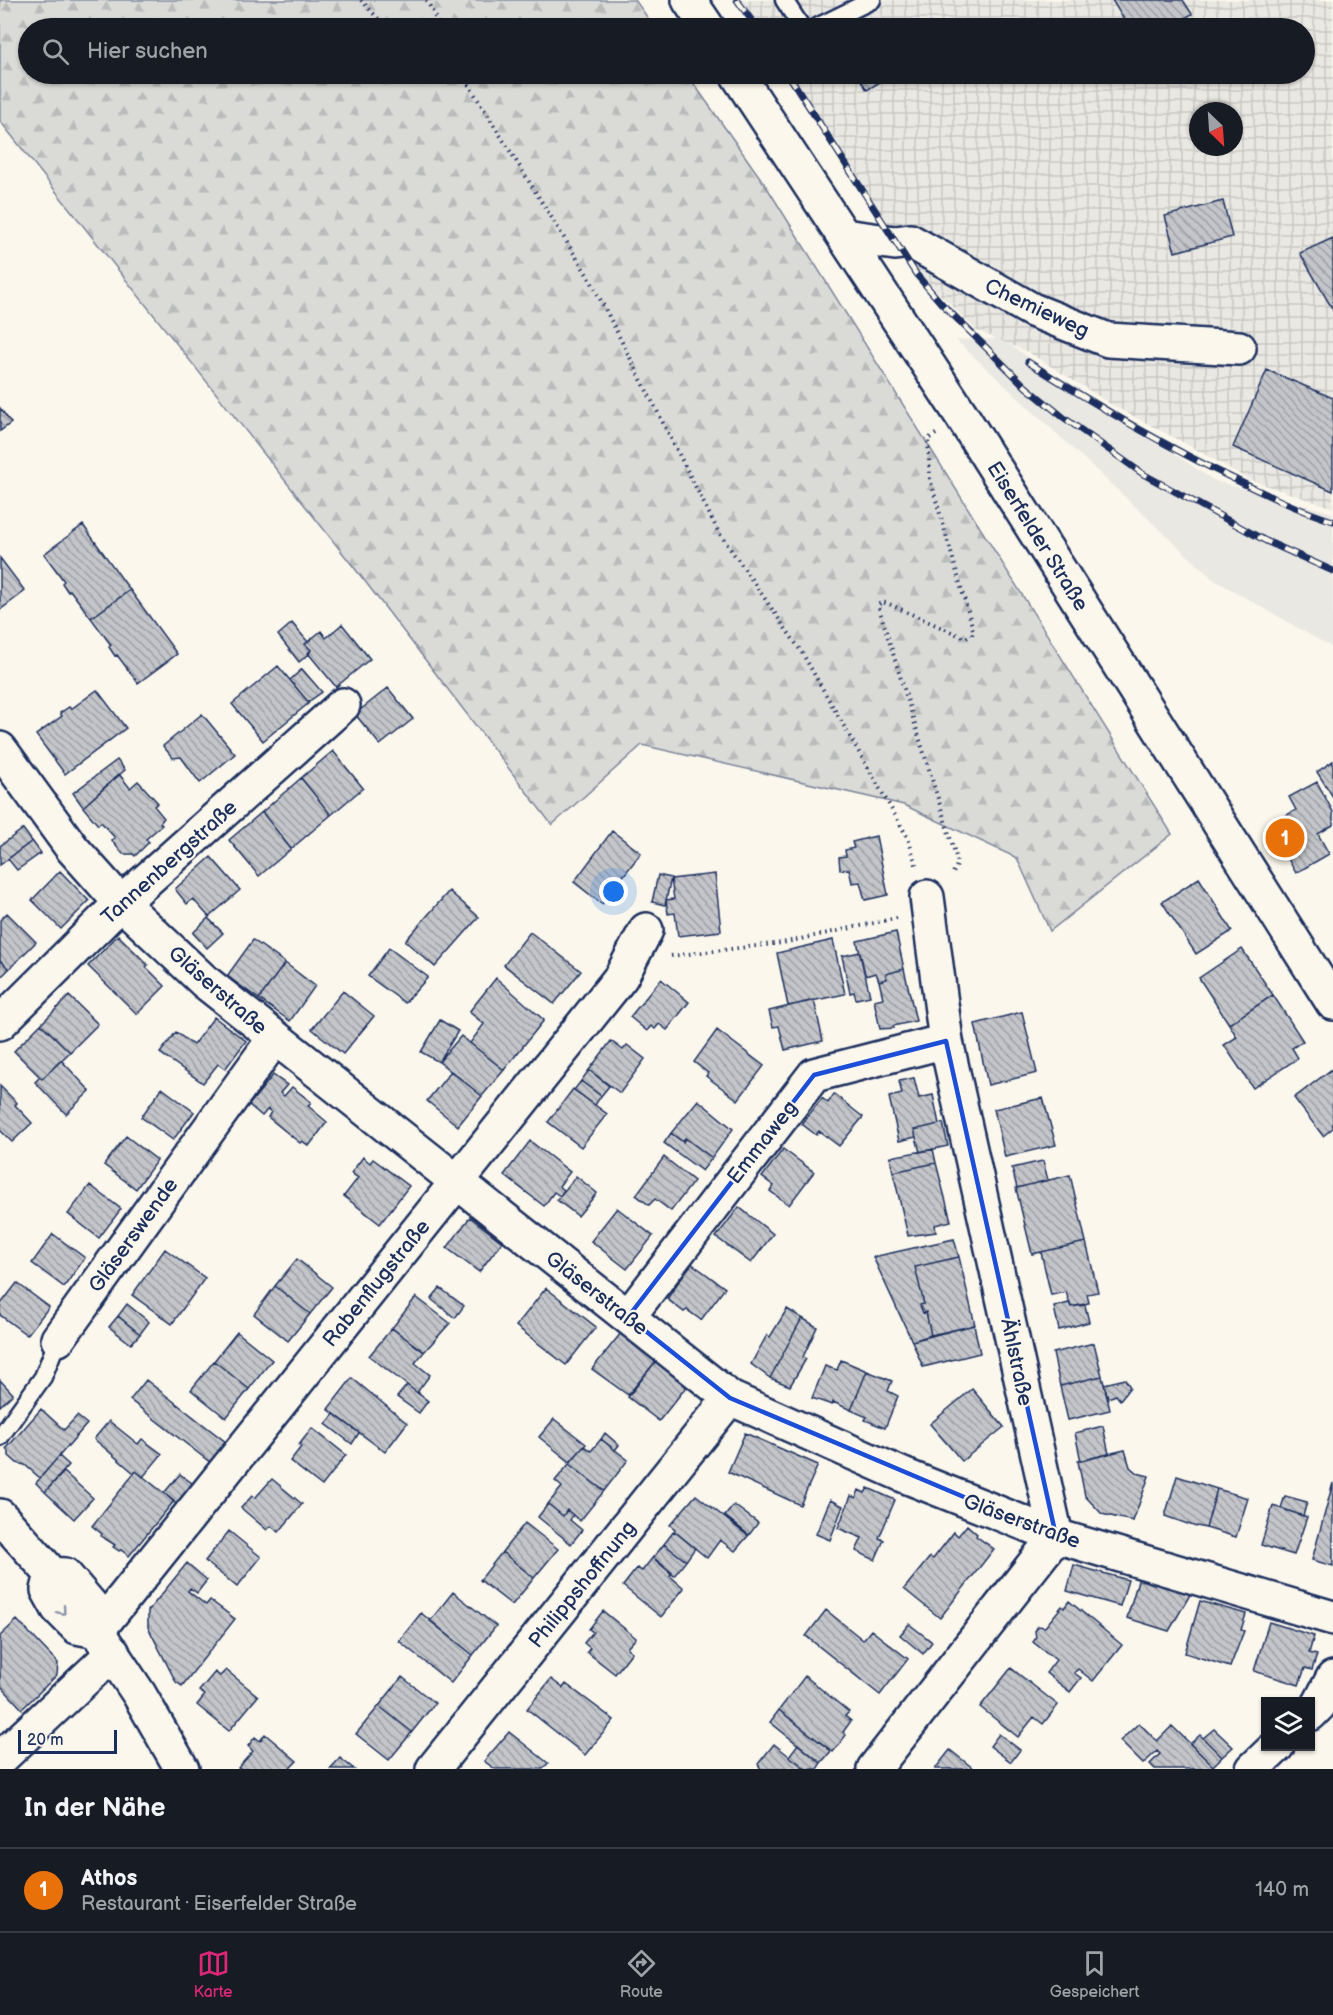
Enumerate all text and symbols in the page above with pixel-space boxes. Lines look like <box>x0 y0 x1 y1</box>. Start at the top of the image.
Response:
search box <box>18 18 1315 84</box>
icon: search <box>39 35 72 68</box>
text: Hier suchen <box>87 38 208 65</box>
north arrow <box>1189 102 1243 156</box>
street label: Chemieweg <box>981 273 1093 344</box>
street label: Eiserfelder Straße <box>982 457 1094 616</box>
street label: Tannenbergstraße <box>96 795 242 930</box>
pin: 1 <box>1266 816 1304 860</box>
your location <box>599 877 628 906</box>
street label: Gläserstraße <box>163 941 272 1040</box>
street label: Emmaweg <box>722 1096 803 1189</box>
street label: Gläserswende <box>83 1173 183 1298</box>
street label: Rabenflugstraße <box>317 1215 435 1352</box>
street label: Gläserstraße <box>541 1246 653 1341</box>
street label: Ählstraße <box>995 1316 1038 1408</box>
street label: Gläserstraße <box>960 1489 1084 1554</box>
street label: Philippshoffnung <box>523 1516 641 1653</box>
one-way arrow <box>55 1604 66 1615</box>
map controls <box>1261 1697 1315 1751</box>
button: layers <box>1261 1697 1315 1751</box>
scale bar <box>18 1727 117 1754</box>
text: 20 m <box>27 1731 63 1750</box>
text: In der Nähe <box>24 1793 166 1824</box>
text: Athos <box>81 1865 137 1892</box>
text: 1 <box>39 1878 48 1902</box>
text: 140 m <box>1255 1878 1309 1902</box>
text: Restaurant · Eiserfelder Straße <box>81 1892 357 1916</box>
tab: Karte <box>194 1947 233 2002</box>
tab: Route <box>620 1947 663 2002</box>
tab: Gespeichert <box>1050 1947 1139 2002</box>

